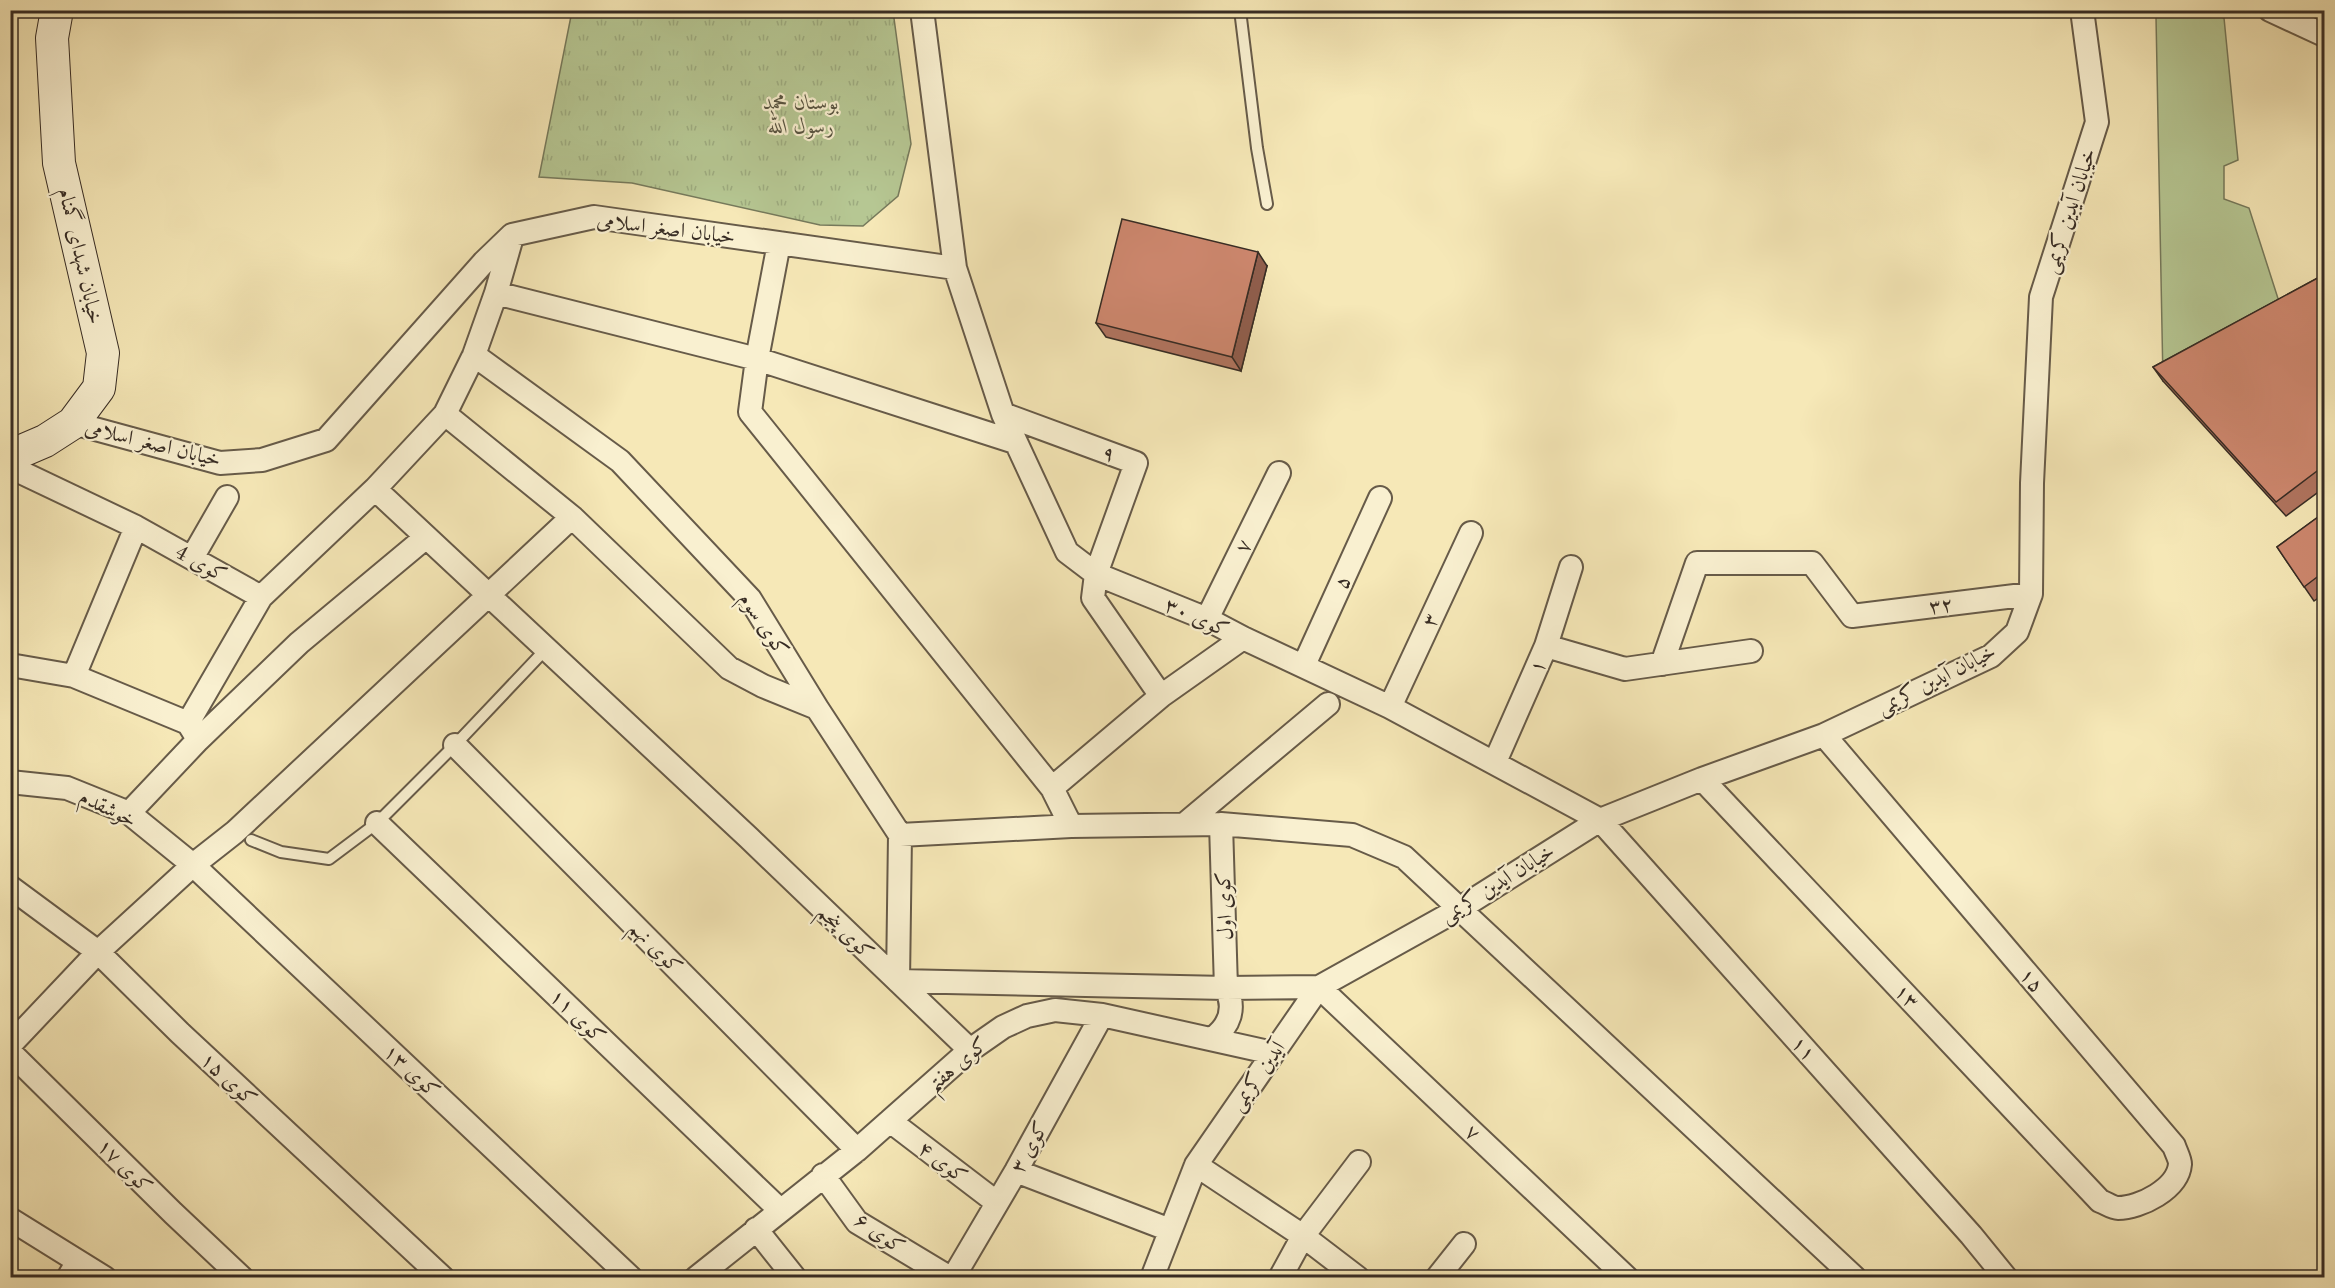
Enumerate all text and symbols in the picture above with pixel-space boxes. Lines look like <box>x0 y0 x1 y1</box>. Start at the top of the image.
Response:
park label: بوستان محمد رسول الله <box>763 93 839 139</box>
street label: خیابان آیدین کریمی <box>2037 145 2102 277</box>
street label: خیابان شهدای گمنام <box>48 185 110 328</box>
street label: خیابان اصغر اسلامی <box>595 211 736 249</box>
street label: خیابان اصغر اسلامی <box>82 417 223 472</box>
street label: ۹ <box>1099 442 1118 466</box>
street label: ۷ <box>1232 537 1256 557</box>
street label: کوی 4 <box>171 542 230 588</box>
street label: ۵ <box>1331 573 1355 593</box>
street label: کوی سوم <box>729 589 792 664</box>
street label: کوی ۳۰ <box>1161 595 1232 643</box>
street label: ۳۲ <box>1928 595 1955 618</box>
street label: ۳ <box>1419 611 1443 631</box>
street label: خیابان آیدین کریمی <box>1872 638 2000 721</box>
street label: ۱ <box>1526 657 1550 676</box>
street label: خوشقدم <box>73 787 139 837</box>
street label: خیابان آیدین کریمی <box>1435 837 1560 929</box>
street label: کوی اول <box>1214 871 1238 941</box>
street label: کوی پنجم <box>808 902 877 970</box>
street label: کوی نهم <box>619 918 685 984</box>
street label: ۱۵ <box>2015 965 2047 997</box>
street label: ۱۳ <box>1890 981 1922 1013</box>
street label: کوی ۱۱ <box>545 986 609 1049</box>
street label: ۱۱ <box>1787 1033 1819 1065</box>
street label: کوی هفتم <box>924 1034 998 1103</box>
street label: آیدین کریمی <box>1223 1034 1293 1117</box>
street label: کوی ۱۳ <box>378 1041 443 1104</box>
street label: کوی ۱۵ <box>195 1049 260 1112</box>
street label: کوی ۳ <box>1008 1118 1054 1177</box>
street label: ۷ <box>1460 1121 1484 1145</box>
street label: کوی ۱۷ <box>92 1136 155 1199</box>
street label: کوی ۴ <box>913 1138 971 1189</box>
street label: کوی ۶ <box>850 1210 908 1260</box>

